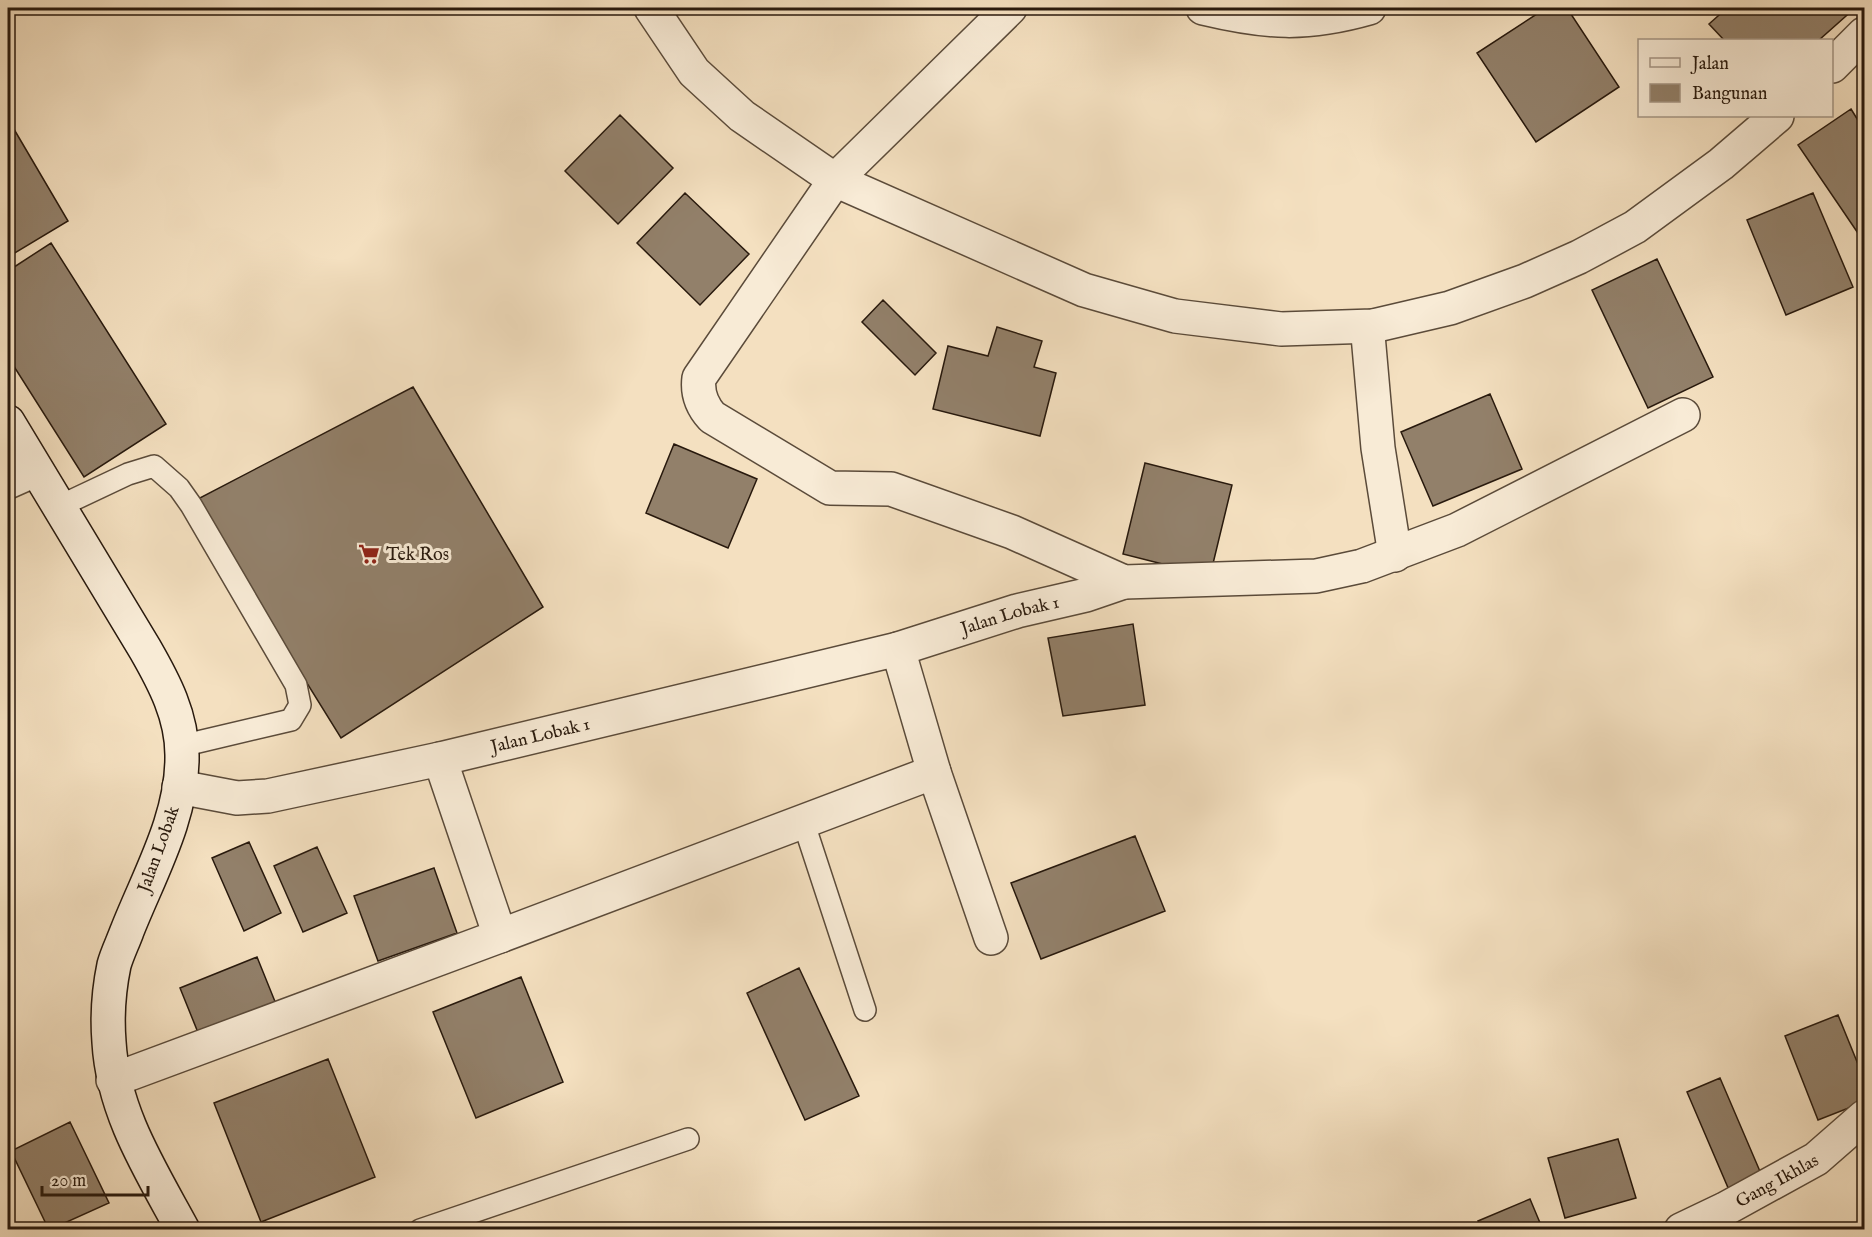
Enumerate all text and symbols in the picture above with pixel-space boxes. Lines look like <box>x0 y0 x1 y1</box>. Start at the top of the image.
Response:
legend <box>1638 39 1833 117</box>
text: Jalan <box>1690 53 1729 76</box>
text: Bangunan <box>1692 83 1768 106</box>
supermarket icon: Tek Ros <box>357 542 381 566</box>
place label: Tek Ros <box>386 544 449 567</box>
street label: Jalan Lobak 1 <box>956 592 1062 642</box>
street label: Jalan Lobak 1 <box>487 713 592 760</box>
street label: Jalan Lobak <box>132 803 186 898</box>
street label: Gang Ikhlas <box>1732 1150 1823 1214</box>
scale bar <box>42 1159 148 1197</box>
text: 20 m <box>51 1170 86 1193</box>

